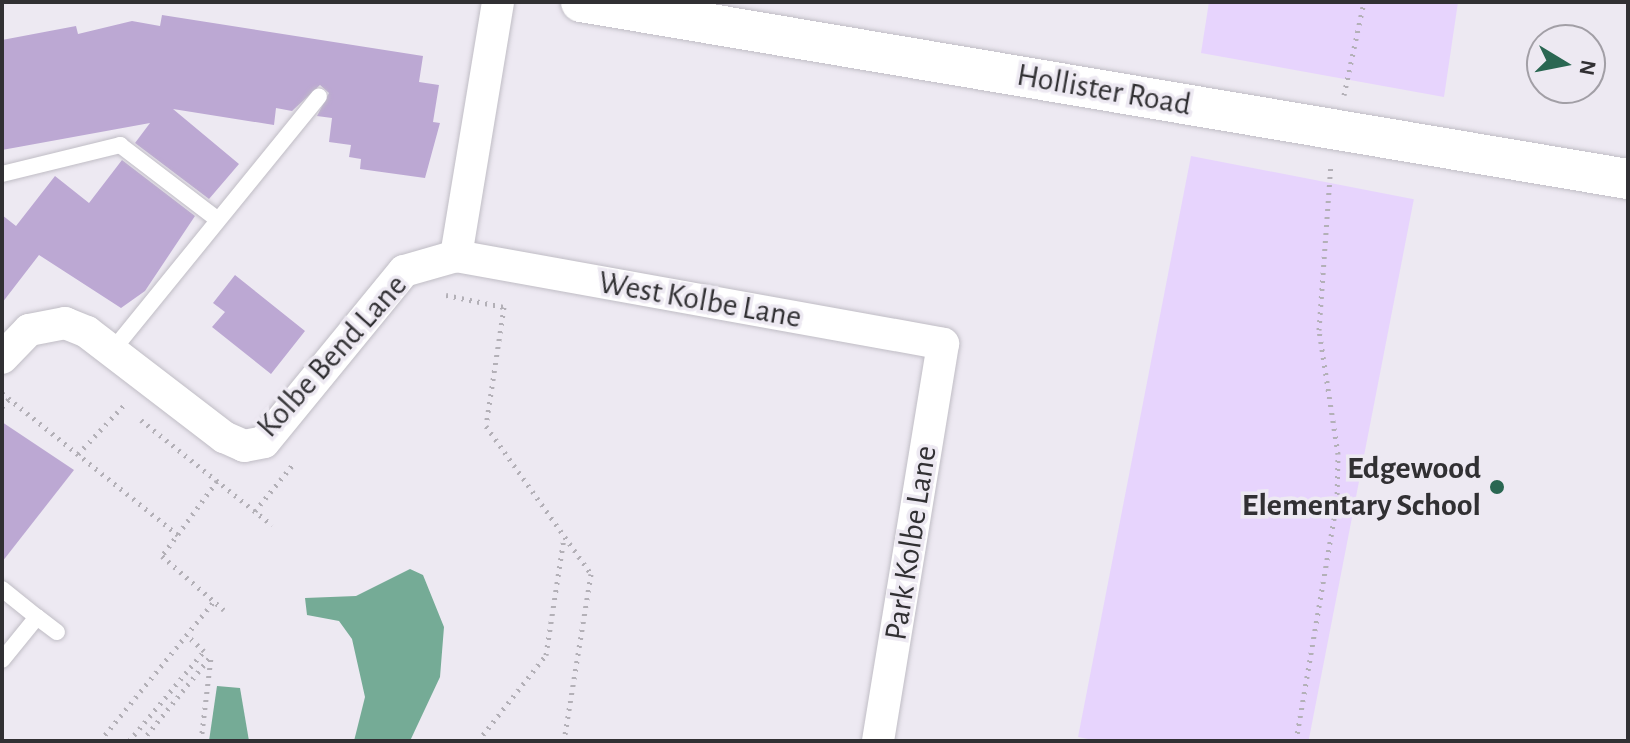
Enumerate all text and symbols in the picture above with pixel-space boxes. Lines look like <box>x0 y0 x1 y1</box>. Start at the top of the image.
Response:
north arrow <box>1526 24 1606 104</box>
street label: Hollister Road <box>1014 56 1194 124</box>
text: N <box>1576 58 1600 77</box>
street label: West Kolbe Lane <box>596 263 804 337</box>
street label: Kolbe Bend Lane <box>249 267 415 445</box>
street label: Park Kolbe Lane <box>877 443 945 643</box>
place label: Edgewood Elementary School <box>1242 450 1481 525</box>
marker: Edgewood Elementary School <box>1488 478 1506 496</box>

